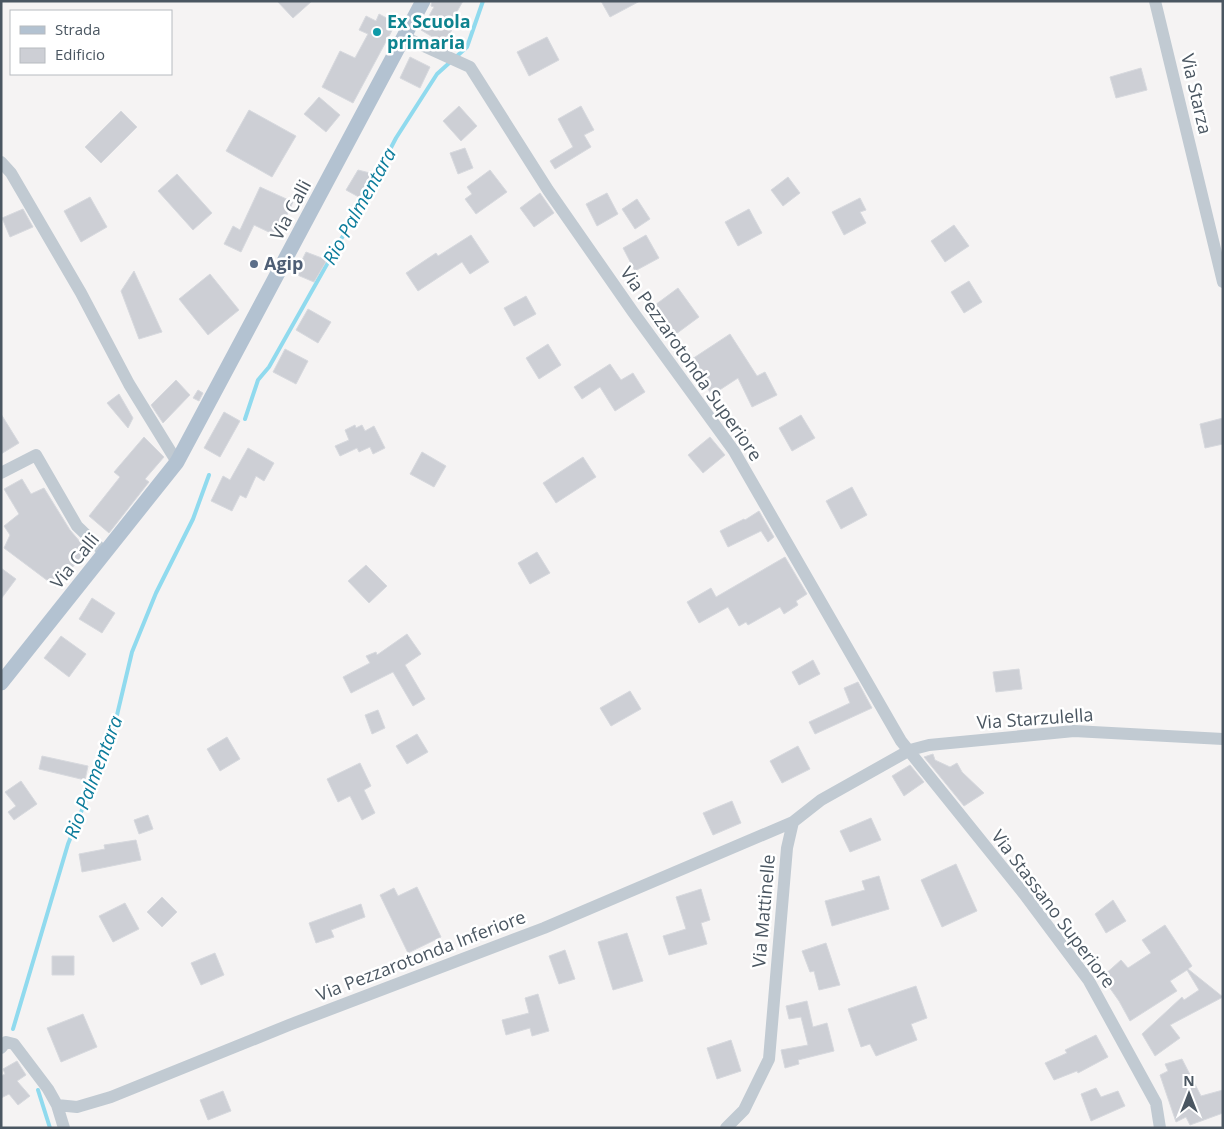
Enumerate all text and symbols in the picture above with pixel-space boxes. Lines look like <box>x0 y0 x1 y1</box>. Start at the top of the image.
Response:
place label: Ex Scuola primaria <box>387 9 471 54</box>
legend <box>10 10 172 75</box>
text: Strada <box>55 19 101 39</box>
marker: Ex Scuola primaria <box>371 26 383 38</box>
text: Edificio <box>55 44 105 64</box>
street label: Via Starza <box>1176 51 1218 136</box>
water label: Rio Palmentara <box>316 143 402 269</box>
street label: Via Calli <box>264 175 316 244</box>
place label: Agip <box>264 251 303 275</box>
marker: Agip <box>248 258 260 270</box>
street label: Via Pezzarotonda Superiore <box>615 261 768 465</box>
street label: Via Calli <box>44 528 104 593</box>
street label: Via Starzulella <box>976 702 1094 734</box>
water label: Rio Palmentara <box>58 712 128 842</box>
street label: Via Stassano Superiore <box>986 824 1121 992</box>
street label: Via Mattinelle <box>746 853 780 969</box>
street label: Via Pezzarotonda Inferiore <box>313 904 529 1006</box>
north arrow <box>1164 1069 1214 1119</box>
text: N <box>1183 1071 1195 1090</box>

